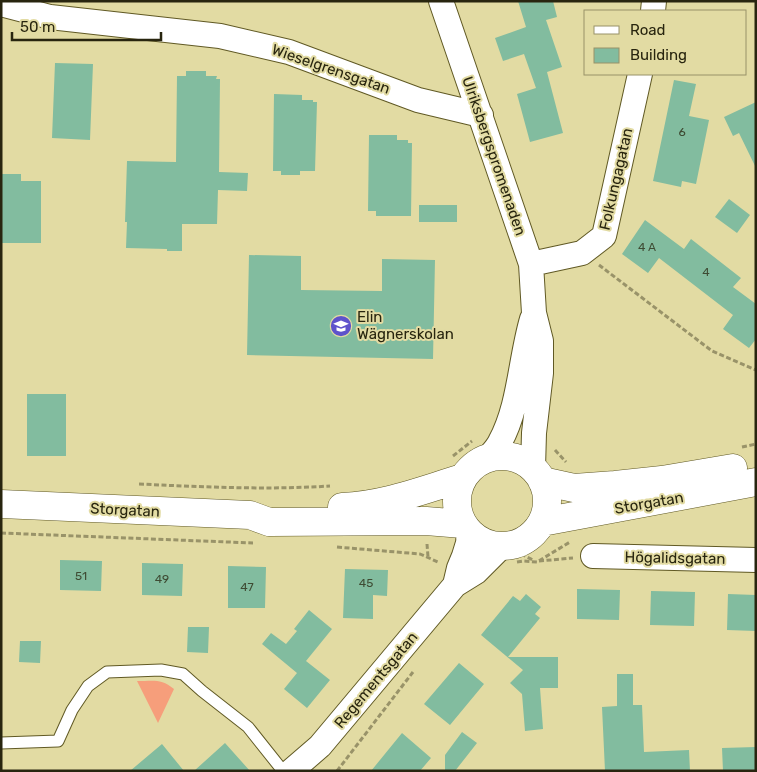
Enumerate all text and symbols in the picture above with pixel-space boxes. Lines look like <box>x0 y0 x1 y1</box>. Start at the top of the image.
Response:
scale bar <box>12 10 161 42</box>
legend <box>584 10 747 75</box>
text: 50 m <box>20 18 55 36</box>
text: Road <box>630 21 666 39</box>
street label: Wieselgrensgatan <box>270 40 392 98</box>
text: Building <box>630 46 687 64</box>
street label: Ulriksbergspromenaden <box>458 74 530 238</box>
house number: 6 <box>678 125 686 139</box>
street label: Folkungagatan <box>595 126 637 232</box>
house number: 4 A <box>638 240 656 254</box>
house number: 4 <box>702 265 710 279</box>
place label: Elin Wägnerskolan <box>357 308 454 343</box>
school or university icon: Elin Wägnerskolan <box>329 314 353 338</box>
street label: Storgatan <box>613 488 685 518</box>
street label: Storgatan <box>90 499 160 521</box>
street label: Högalidsgatan <box>624 548 726 568</box>
house number: 51 <box>75 569 87 583</box>
house number: 49 <box>155 572 169 586</box>
house number: 45 <box>359 576 373 590</box>
house number: 47 <box>240 580 254 594</box>
street label: Regementsgatan <box>330 628 422 732</box>

